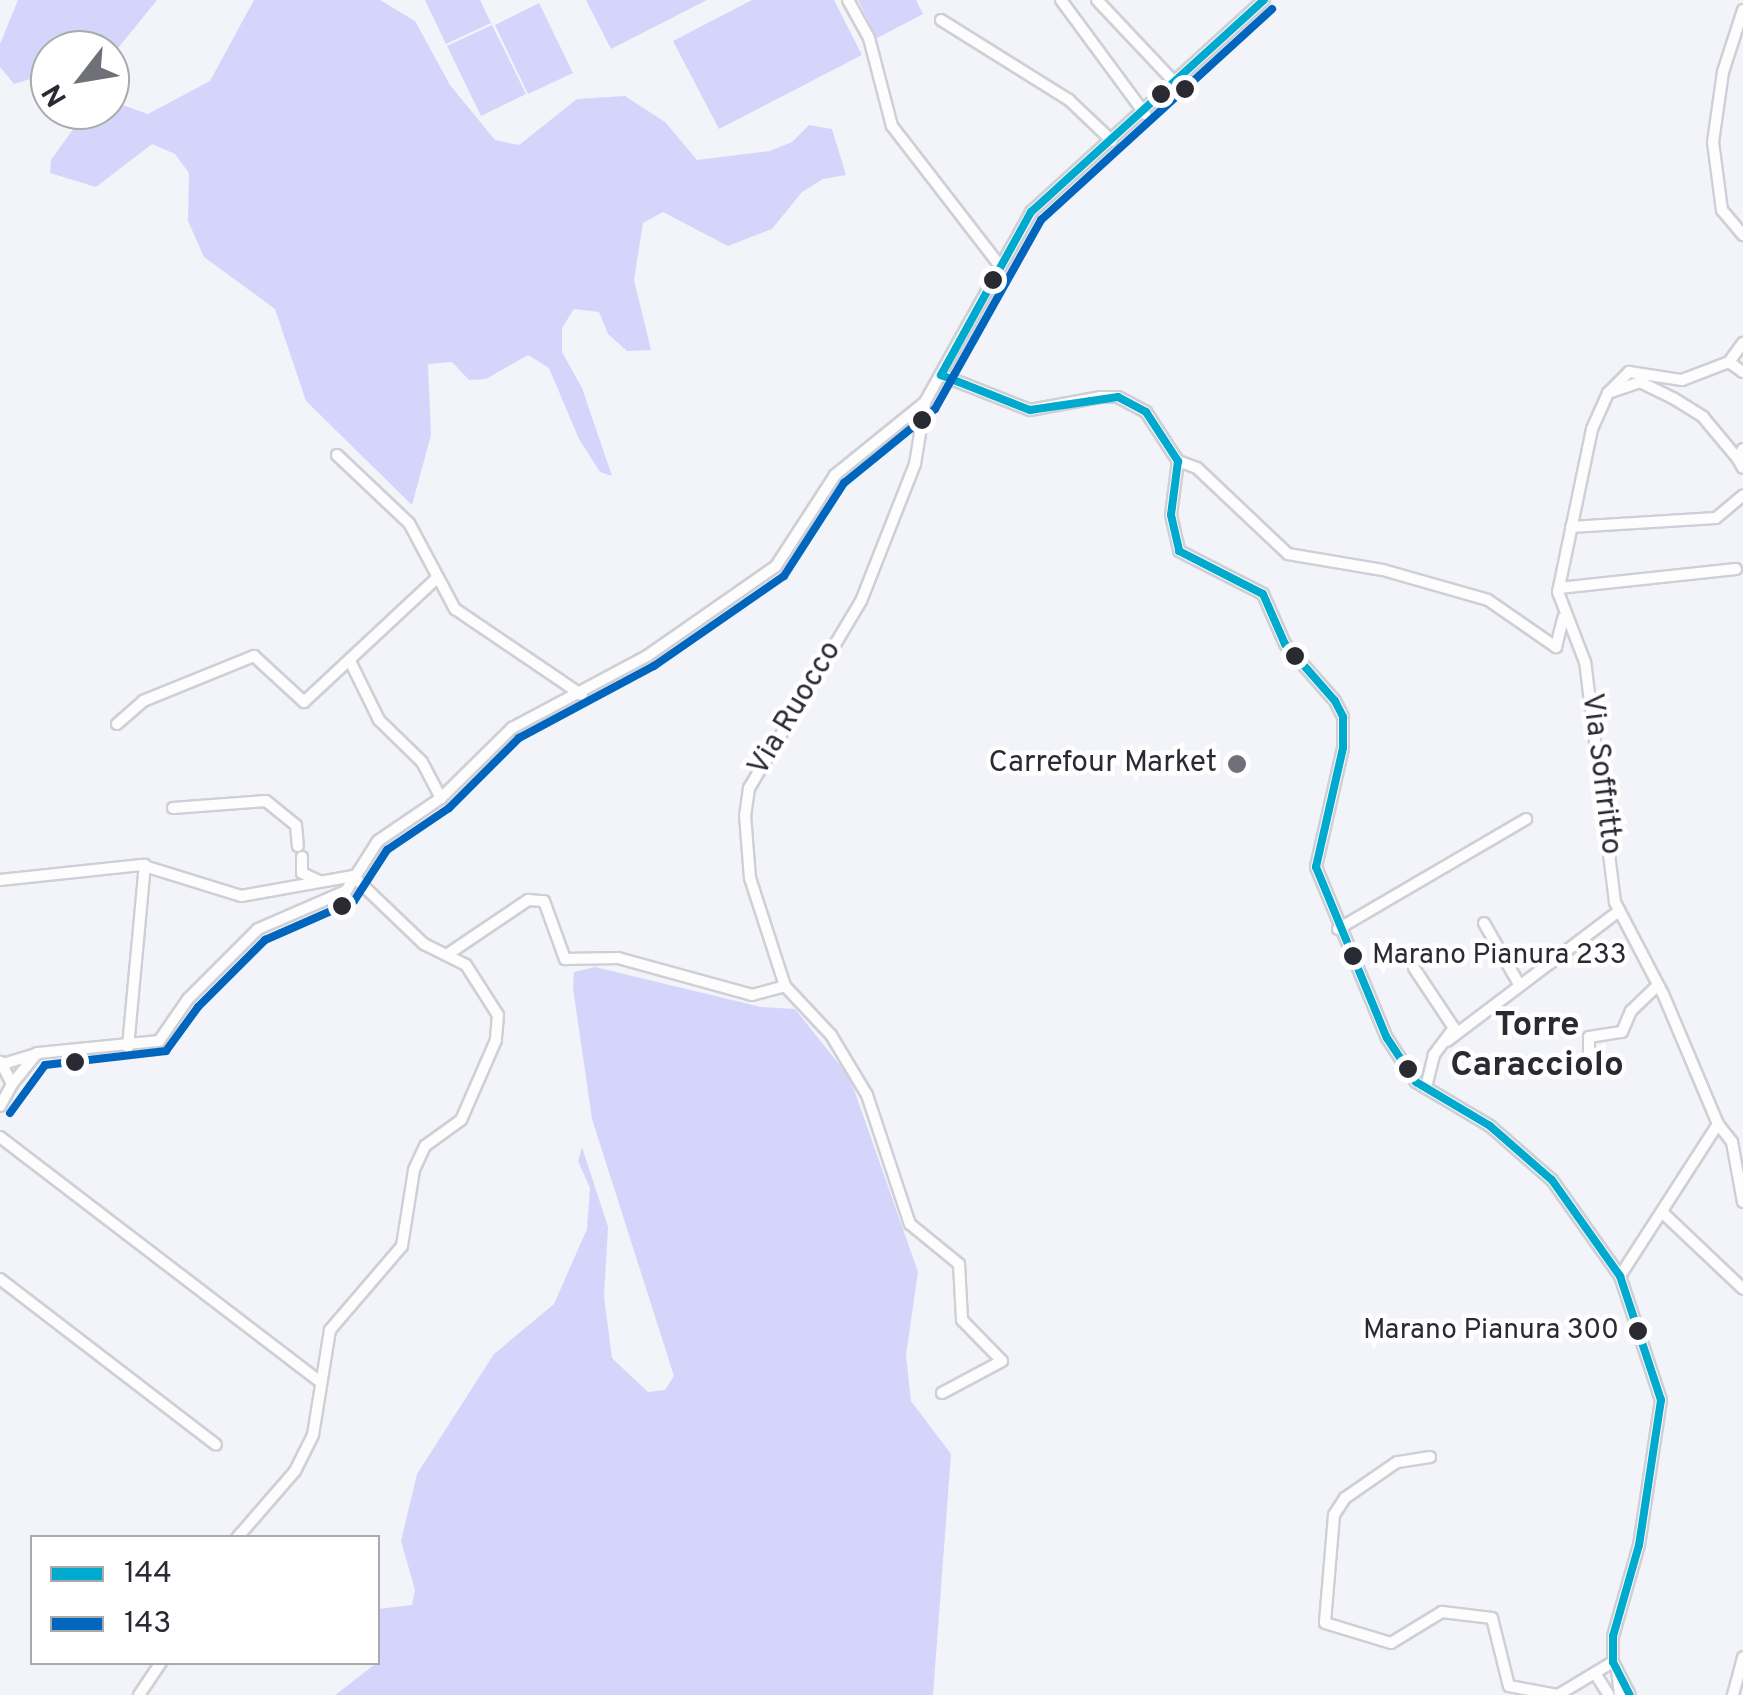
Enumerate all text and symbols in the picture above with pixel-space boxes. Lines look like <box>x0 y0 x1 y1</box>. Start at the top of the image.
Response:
north arrow <box>30 30 130 130</box>
text: N <box>35 77 77 112</box>
unlabelled marker <box>1175 79 1195 99</box>
unlabelled marker <box>1151 84 1171 104</box>
unlabelled marker <box>983 270 1003 290</box>
unlabelled marker <box>912 410 932 430</box>
street label: Via Ruocco <box>742 635 850 783</box>
unlabelled marker <box>1285 646 1305 666</box>
street label: Via Soffritto <box>1572 691 1628 857</box>
place label: Carrefour Market <box>989 746 1217 782</box>
marker: Carrefour Market <box>1226 753 1248 775</box>
unlabelled marker <box>332 896 352 916</box>
place label: Marano Pianura 233 <box>1372 939 1627 973</box>
marker: Marano Pianura 233 <box>1343 946 1363 966</box>
district label: Torre Caracciolo <box>1450 1005 1624 1087</box>
unlabelled marker <box>65 1052 85 1072</box>
unlabelled marker <box>1398 1059 1418 1079</box>
place label: Marano Pianura 300 <box>1363 1314 1619 1348</box>
marker: Marano Pianura 300 <box>1628 1321 1648 1341</box>
legend <box>30 1535 380 1665</box>
text: 144 <box>124 1556 172 1593</box>
text: 143 <box>124 1606 171 1643</box>

